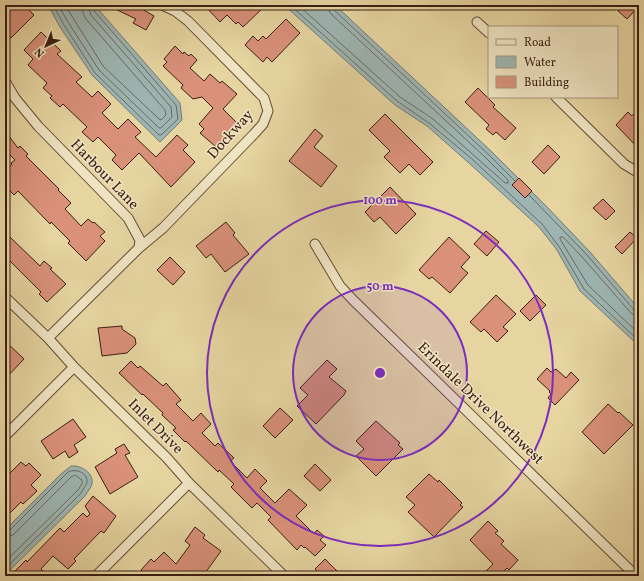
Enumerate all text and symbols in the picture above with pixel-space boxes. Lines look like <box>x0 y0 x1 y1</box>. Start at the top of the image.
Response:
north arrow <box>26 26 66 66</box>
legend <box>488 26 618 98</box>
text: Road <box>524 35 551 51</box>
text: N <box>32 44 48 60</box>
text: Water <box>524 55 556 71</box>
text: Building <box>524 75 569 91</box>
street label: Dockway <box>203 106 259 164</box>
street label: Harbour Lane <box>65 135 143 215</box>
text: 100 m <box>363 193 397 209</box>
text: 50 m <box>366 279 394 295</box>
street label: Erindale Drive Northwest <box>412 338 548 470</box>
centre of rings <box>373 366 387 380</box>
street label: Inlet Drive <box>123 395 187 459</box>

